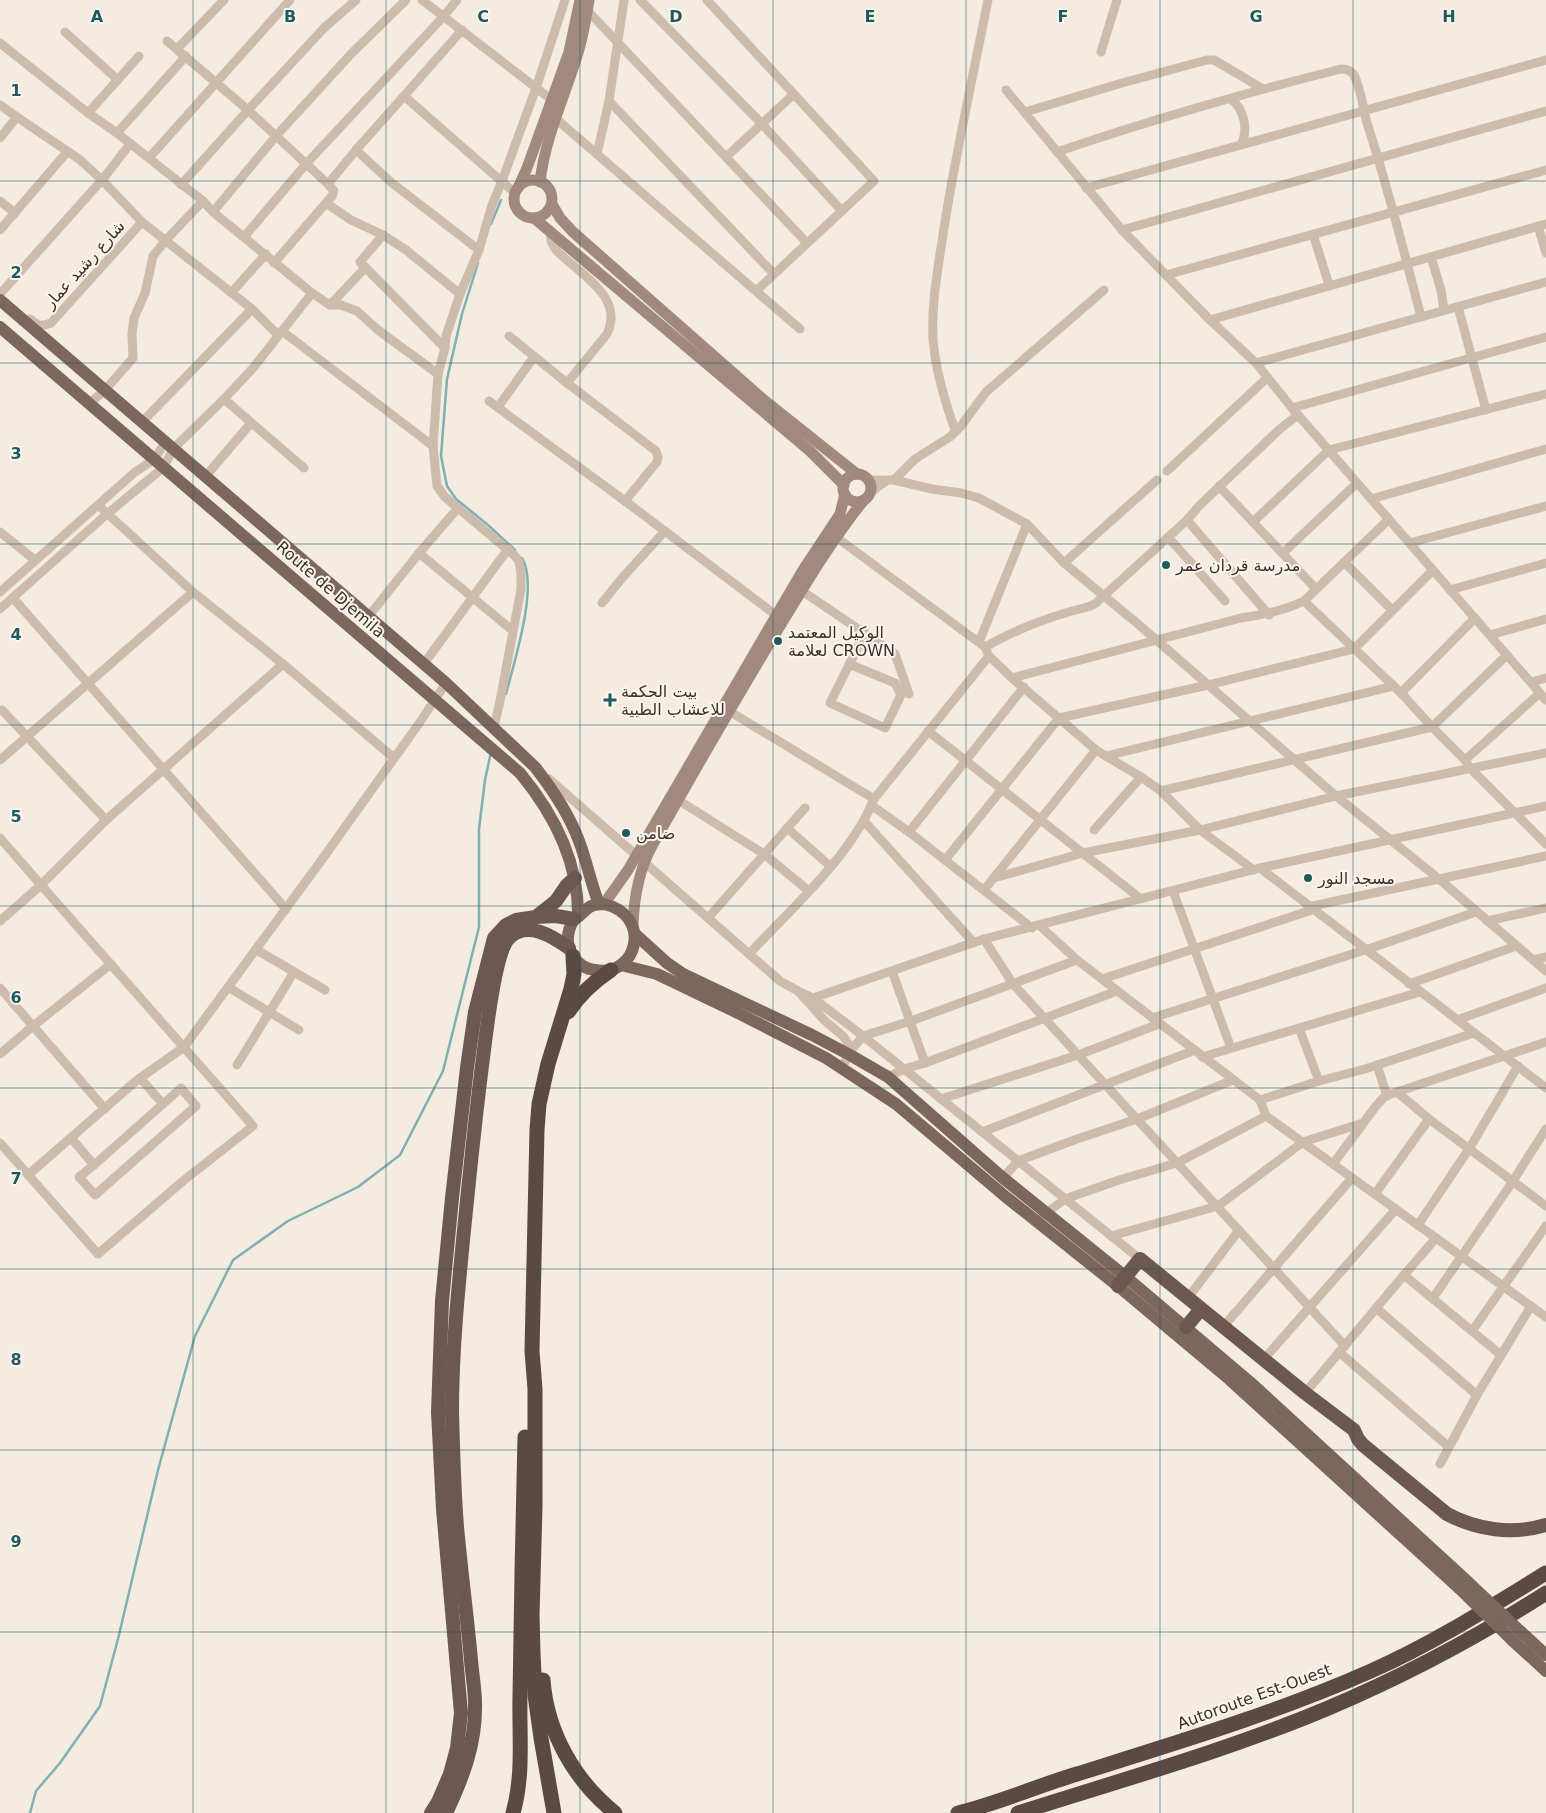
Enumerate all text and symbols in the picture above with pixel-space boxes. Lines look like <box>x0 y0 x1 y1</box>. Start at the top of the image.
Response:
text: A <box>91 7 104 26</box>
text: B <box>284 7 296 26</box>
text: C <box>477 7 489 26</box>
text: D <box>669 7 683 26</box>
text: E <box>865 7 875 26</box>
text: F <box>1058 7 1068 26</box>
text: G <box>1249 7 1263 26</box>
text: H <box>1442 7 1456 26</box>
text: 1 <box>10 81 22 100</box>
street label: شارع رشيد عمار <box>39 217 129 314</box>
text: 2 <box>10 263 22 282</box>
text: 3 <box>10 444 22 463</box>
street label: Route de Djemila <box>273 537 389 642</box>
place label: مدرسة قردان عمر <box>1175 556 1300 576</box>
marker: مدرسة قردان عمر <box>1160 559 1172 571</box>
place label: الوكيل المعتمد لعلامة CROWN <box>788 623 895 660</box>
text: 4 <box>10 625 22 644</box>
marker: الوكيل المعتمد لعلامة CROWN <box>772 635 784 647</box>
place label: بيت الحكمة للاعشاب الطبية <box>621 682 725 719</box>
marker: بيت الحكمة للاعشاب الطبية <box>603 693 617 707</box>
text: 5 <box>10 807 22 826</box>
place label: ضامن <box>636 824 675 844</box>
marker: ضامن <box>620 827 632 839</box>
place label: مسجد النور <box>1317 869 1395 889</box>
marker: مسجد النور <box>1302 872 1314 884</box>
text: 6 <box>10 988 22 1007</box>
text: 7 <box>10 1169 22 1188</box>
text: 8 <box>10 1350 22 1369</box>
text: 9 <box>10 1532 22 1551</box>
street label: Autoroute Est-Ouest <box>1175 1660 1334 1733</box>

